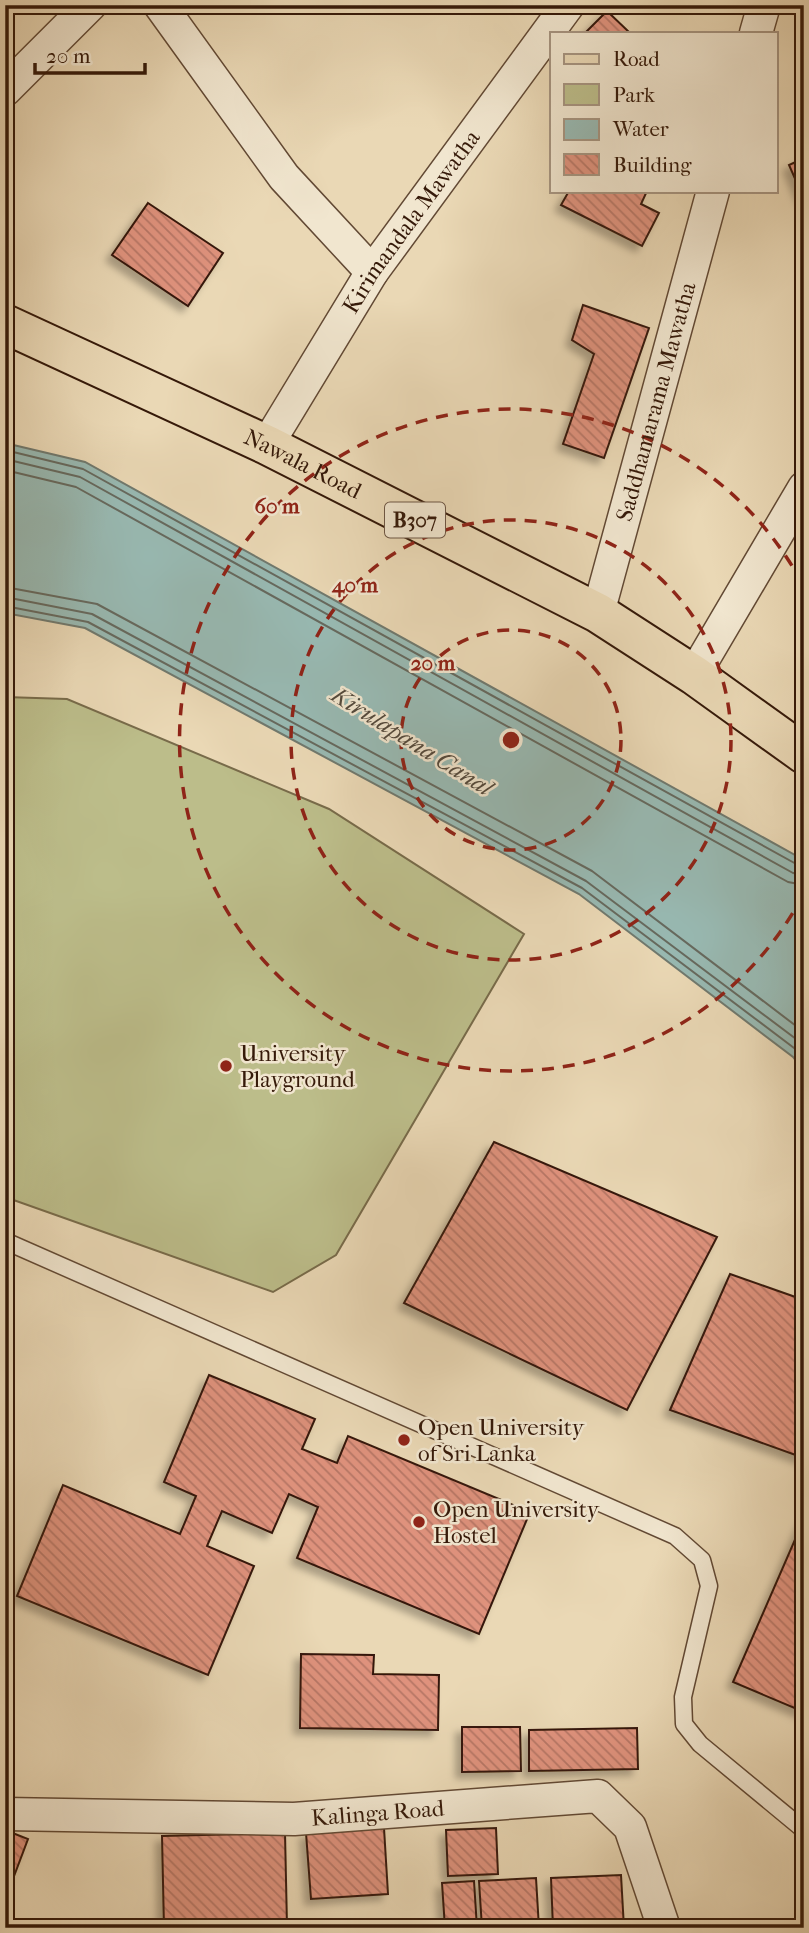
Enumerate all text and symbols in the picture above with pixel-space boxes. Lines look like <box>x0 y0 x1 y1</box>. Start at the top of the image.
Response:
scale bar <box>35 32 145 76</box>
legend <box>550 32 778 192</box>
text: 20 m <box>46 44 91 68</box>
text: Road <box>613 47 660 71</box>
text: Park <box>613 83 655 107</box>
text: Water <box>612 117 669 141</box>
street label: Kirimandala Mawatha <box>337 124 485 318</box>
text: Building <box>613 153 692 177</box>
street label: Saddhamarama Mawatha <box>610 279 701 524</box>
street label: Nawala Road <box>240 423 367 504</box>
text: 60 m <box>255 494 300 518</box>
road number: B307 <box>385 503 445 538</box>
text: 40 m <box>331 573 379 598</box>
text: 20 m <box>411 651 456 675</box>
water label: Kirulapana Canal <box>325 679 500 803</box>
centre of rings <box>499 728 523 752</box>
place label: University Playground <box>240 1040 355 1093</box>
marker: University Playground <box>218 1058 234 1074</box>
place label: Open University of Sri Lanka <box>418 1414 585 1467</box>
marker: Open University of Sri Lanka <box>396 1432 412 1448</box>
place label: Open University Hostel <box>433 1496 600 1549</box>
marker: Open University Hostel <box>411 1514 427 1530</box>
street label: Kalinga Road <box>310 1794 446 1831</box>

